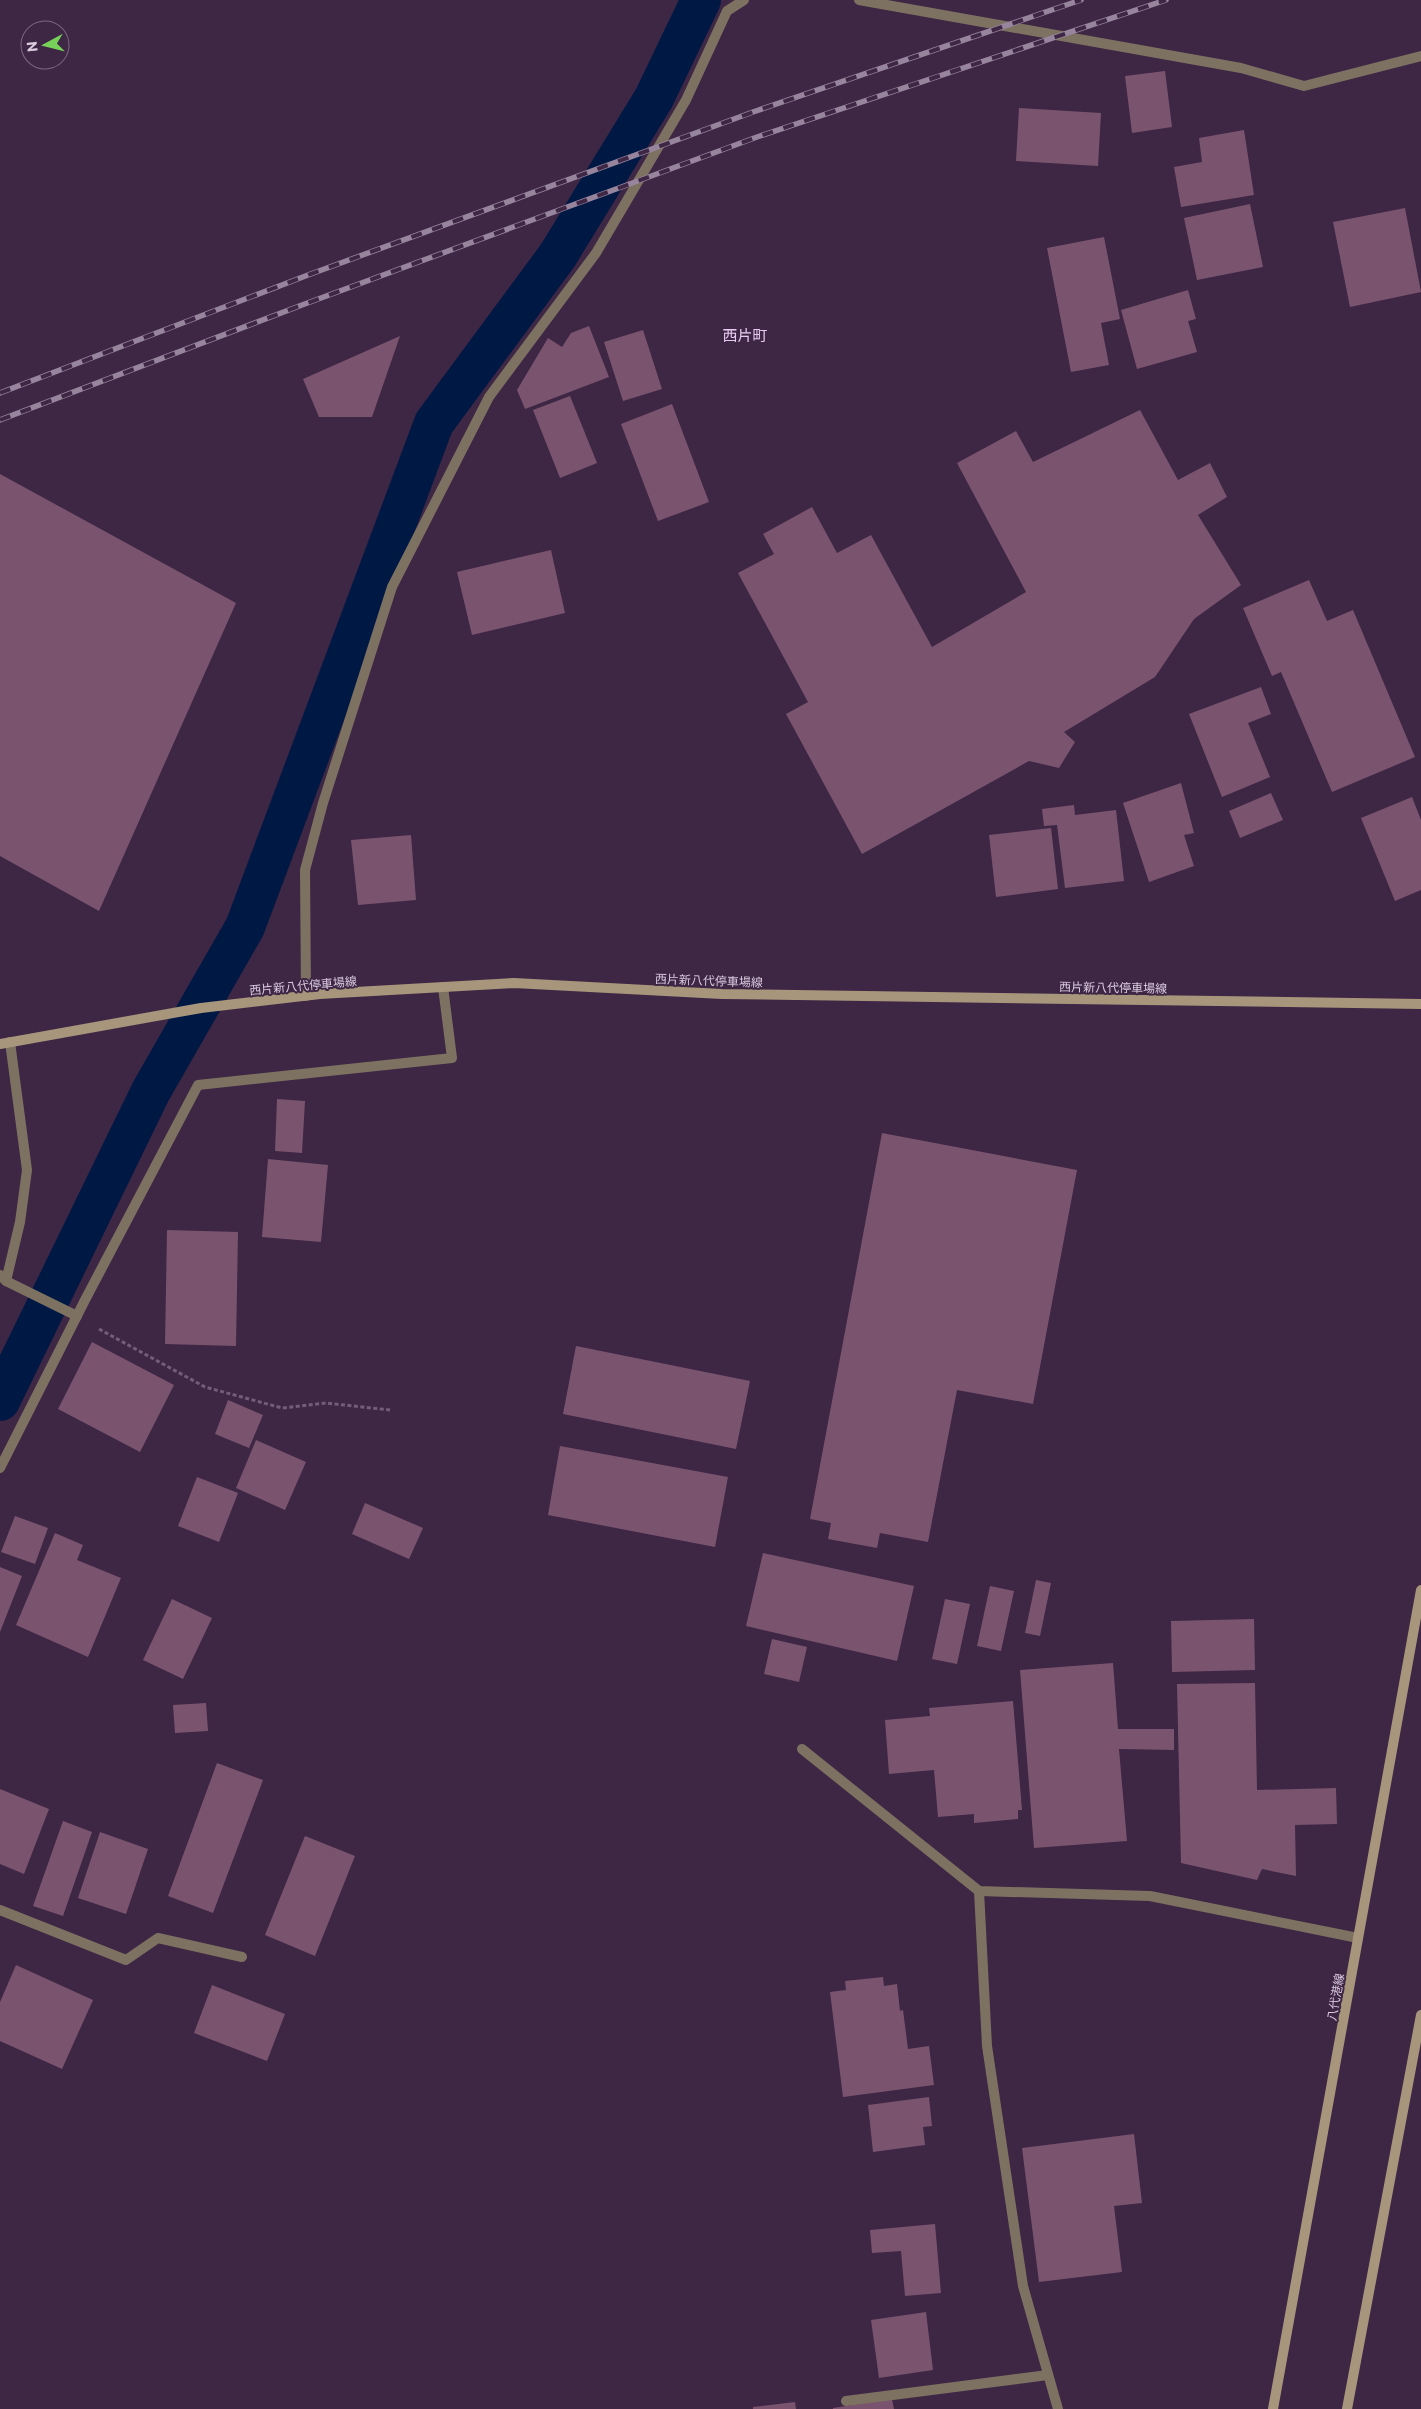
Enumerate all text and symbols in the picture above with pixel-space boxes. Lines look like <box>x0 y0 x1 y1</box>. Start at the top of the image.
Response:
north arrow <box>20 20 70 70</box>
text: N <box>23 40 41 53</box>
district label: 西片町 <box>722 326 768 344</box>
street label: 西片新八代停車場線 <box>655 971 763 989</box>
street label: 西片新八代停車場線 <box>249 973 357 997</box>
street label: 西片新八代停車場線 <box>1059 979 1167 995</box>
street label: 八代港線 <box>1324 1972 1346 2022</box>

